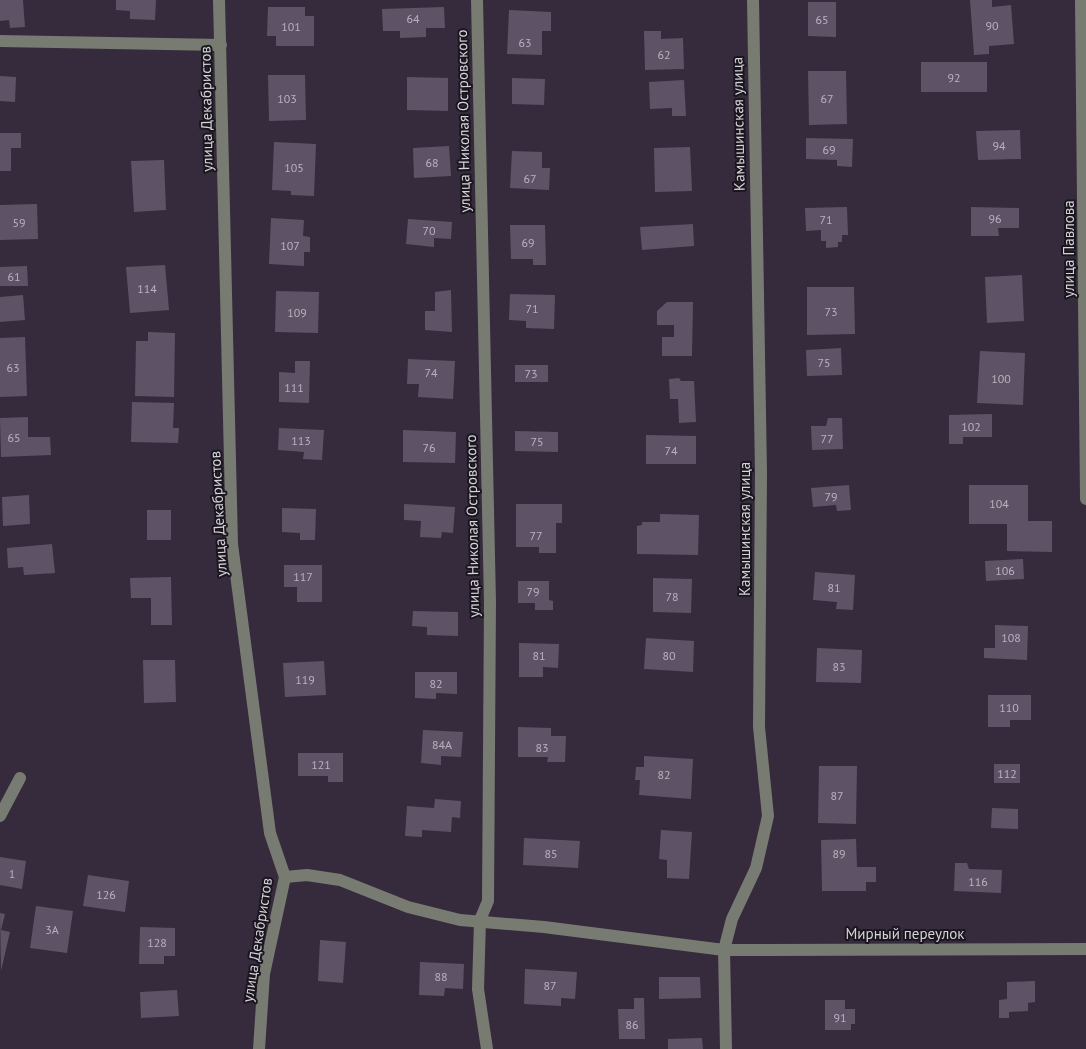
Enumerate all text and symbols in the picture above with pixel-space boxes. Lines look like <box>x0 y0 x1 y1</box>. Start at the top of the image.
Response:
house number: 64 <box>406 11 420 26</box>
house number: 65 <box>815 12 829 27</box>
house number: 90 <box>985 18 999 33</box>
house number: 101 <box>281 19 301 34</box>
street label: улица Николая Островского <box>452 29 474 213</box>
house number: 63 <box>518 35 532 50</box>
street label: улица Декабристов <box>195 46 217 172</box>
house number: 62 <box>657 47 671 62</box>
street label: Камышинская улица <box>727 57 749 191</box>
house number: 92 <box>947 70 961 85</box>
house number: 103 <box>277 91 297 106</box>
house number: 67 <box>820 91 834 106</box>
house number: 94 <box>992 138 1006 153</box>
house number: 69 <box>822 142 836 157</box>
house number: 68 <box>425 155 439 170</box>
house number: 105 <box>284 160 304 175</box>
house number: 67 <box>523 171 537 186</box>
street label: улица Павлова <box>1059 200 1078 298</box>
house number: 96 <box>988 211 1002 226</box>
house number: 71 <box>819 212 833 227</box>
house number: 59 <box>12 215 26 230</box>
house number: 70 <box>422 223 436 238</box>
house number: 69 <box>521 235 535 250</box>
house number: 107 <box>280 238 300 253</box>
house number: 61 <box>7 269 21 284</box>
house number: 114 <box>137 281 157 296</box>
house number: 71 <box>525 301 539 316</box>
house number: 73 <box>824 304 838 319</box>
house number: 109 <box>287 305 307 320</box>
house number: 75 <box>817 355 831 370</box>
house number: 63 <box>6 360 20 375</box>
house number: 74 <box>424 365 438 380</box>
house number: 73 <box>524 366 538 381</box>
house number: 100 <box>991 371 1011 386</box>
house number: 111 <box>284 380 304 395</box>
house number: 102 <box>961 419 981 434</box>
house number: 65 <box>7 430 21 445</box>
house number: 77 <box>820 431 834 446</box>
house number: 113 <box>291 433 311 448</box>
street label: улица Николая Островского <box>461 434 483 618</box>
house number: 75 <box>530 434 544 449</box>
house number: 76 <box>422 440 436 455</box>
house number: 74 <box>664 443 678 458</box>
street label: улица Декабристов <box>205 451 231 577</box>
street label: Камышинская улица <box>735 462 754 596</box>
house number: 79 <box>824 489 838 504</box>
house number: 104 <box>989 496 1009 511</box>
house number: 77 <box>529 528 543 543</box>
house number: 106 <box>995 563 1015 578</box>
house number: 117 <box>293 569 313 584</box>
house number: 81 <box>827 580 841 595</box>
house number: 79 <box>526 584 540 599</box>
house number: 78 <box>665 589 679 604</box>
house number: 108 <box>1001 630 1021 645</box>
house number: 81 <box>532 648 546 663</box>
house number: 80 <box>662 648 676 663</box>
house number: 83 <box>832 659 846 674</box>
house number: 119 <box>295 672 315 687</box>
house number: 82 <box>429 676 443 691</box>
house number: 110 <box>999 700 1019 715</box>
house number: 84А <box>432 737 452 752</box>
house number: 83 <box>535 740 549 755</box>
house number: 121 <box>311 757 331 772</box>
house number: 112 <box>997 766 1017 781</box>
house number: 82 <box>657 767 671 782</box>
house number: 87 <box>830 788 844 803</box>
house number: 85 <box>544 846 558 861</box>
house number: 89 <box>832 846 846 861</box>
house number: 1 <box>9 866 15 881</box>
house number: 116 <box>968 874 988 889</box>
street label: улица Декабристов <box>238 876 276 1004</box>
house number: 126 <box>96 887 116 902</box>
house number: 3А <box>45 922 59 937</box>
street label: Мирный переулок <box>845 924 965 943</box>
house number: 128 <box>147 935 167 950</box>
house number: 88 <box>434 969 448 984</box>
house number: 87 <box>543 978 557 993</box>
house number: 91 <box>833 1010 847 1025</box>
house number: 86 <box>625 1017 639 1032</box>

